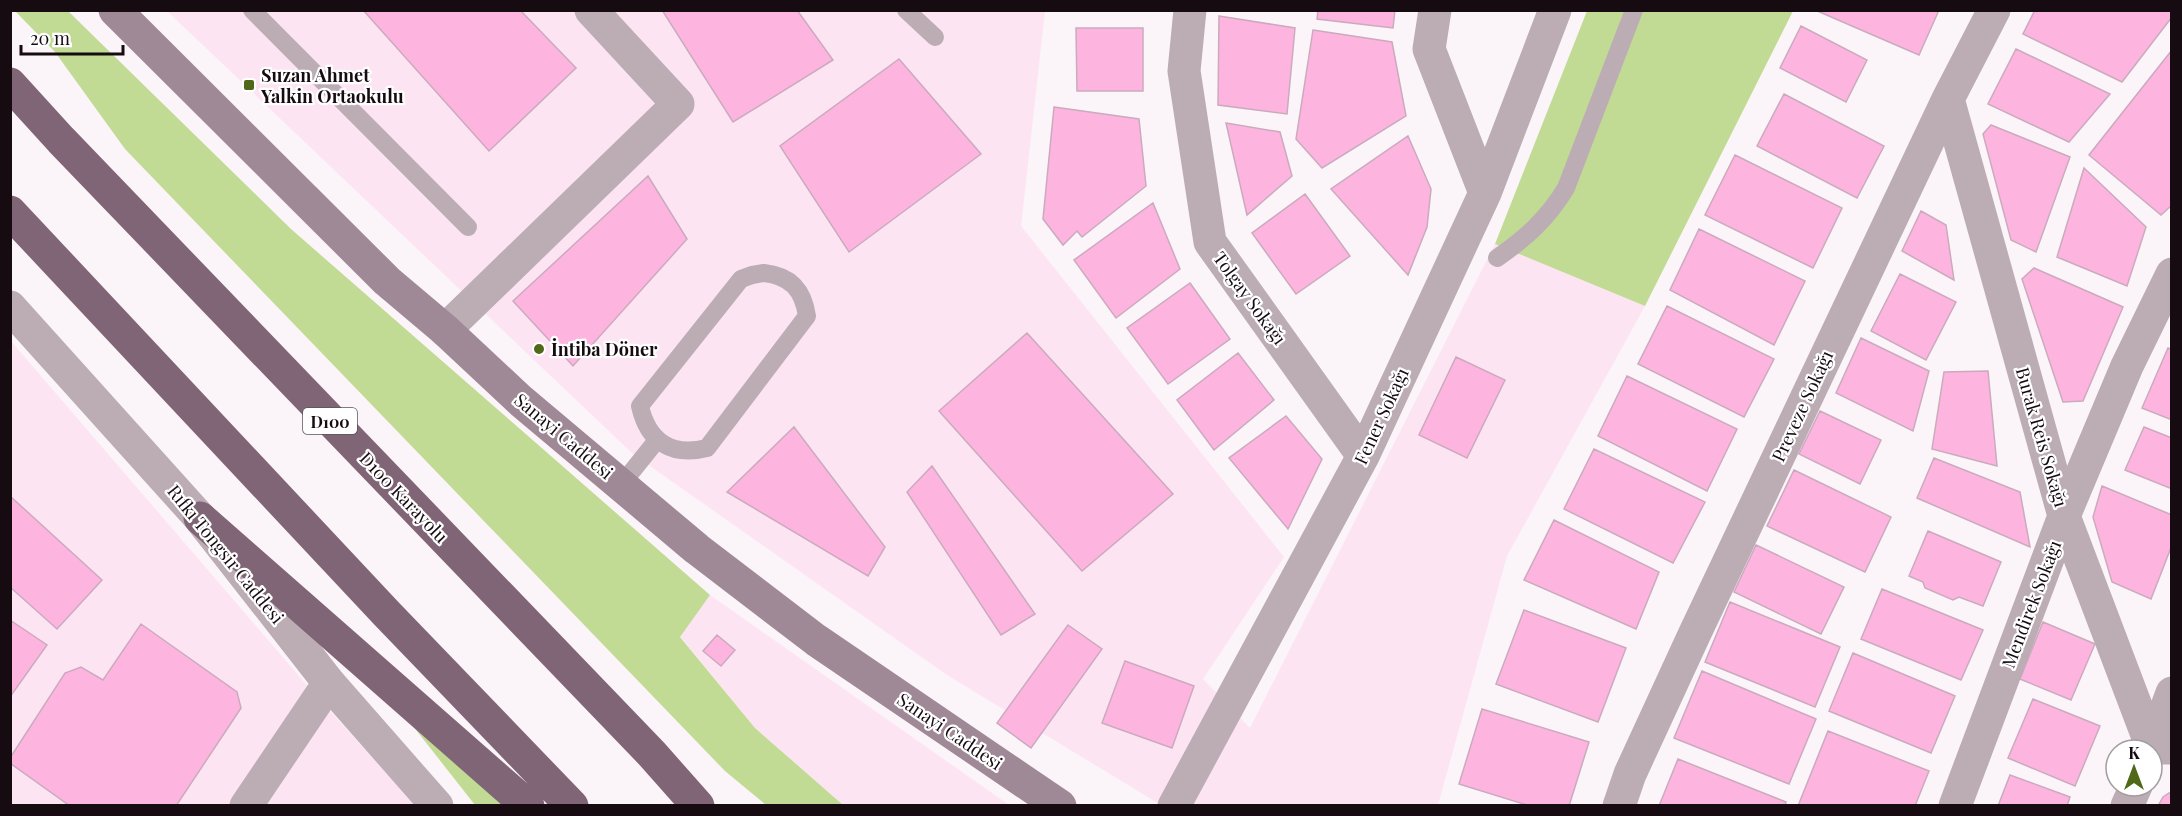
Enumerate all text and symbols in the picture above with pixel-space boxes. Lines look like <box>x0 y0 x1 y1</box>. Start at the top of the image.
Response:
scale bar <box>21 18 123 56</box>
text: 20 m <box>30 26 70 50</box>
place label: Suzan Ahmet Yalkin Ortaokulu <box>260 63 404 108</box>
marker: Suzan Ahmet Yalkin Ortaokulu <box>242 78 256 92</box>
street label: Tolgay Sokağı <box>1208 247 1292 349</box>
place label: İntiba Döner <box>551 337 658 361</box>
marker: İntiba Döner <box>532 342 546 356</box>
street label: Preveze Sokağı <box>1766 347 1838 465</box>
street label: Fener Sokağı <box>1348 364 1414 468</box>
street label: Burak Reis Sokağı <box>2011 364 2073 510</box>
street label: Sanayi Caddesi <box>510 388 618 484</box>
road number: D100 <box>303 408 357 434</box>
street label: D100 Karayolu <box>355 446 454 548</box>
street label: Rıfkı Tongsir Caddesi <box>162 480 290 628</box>
street label: Mendirek Sokağı <box>1996 537 2066 671</box>
street label: Sanayi Caddesi <box>893 687 1007 775</box>
north arrow <box>2104 738 2164 798</box>
text: K <box>2128 742 2140 763</box>

